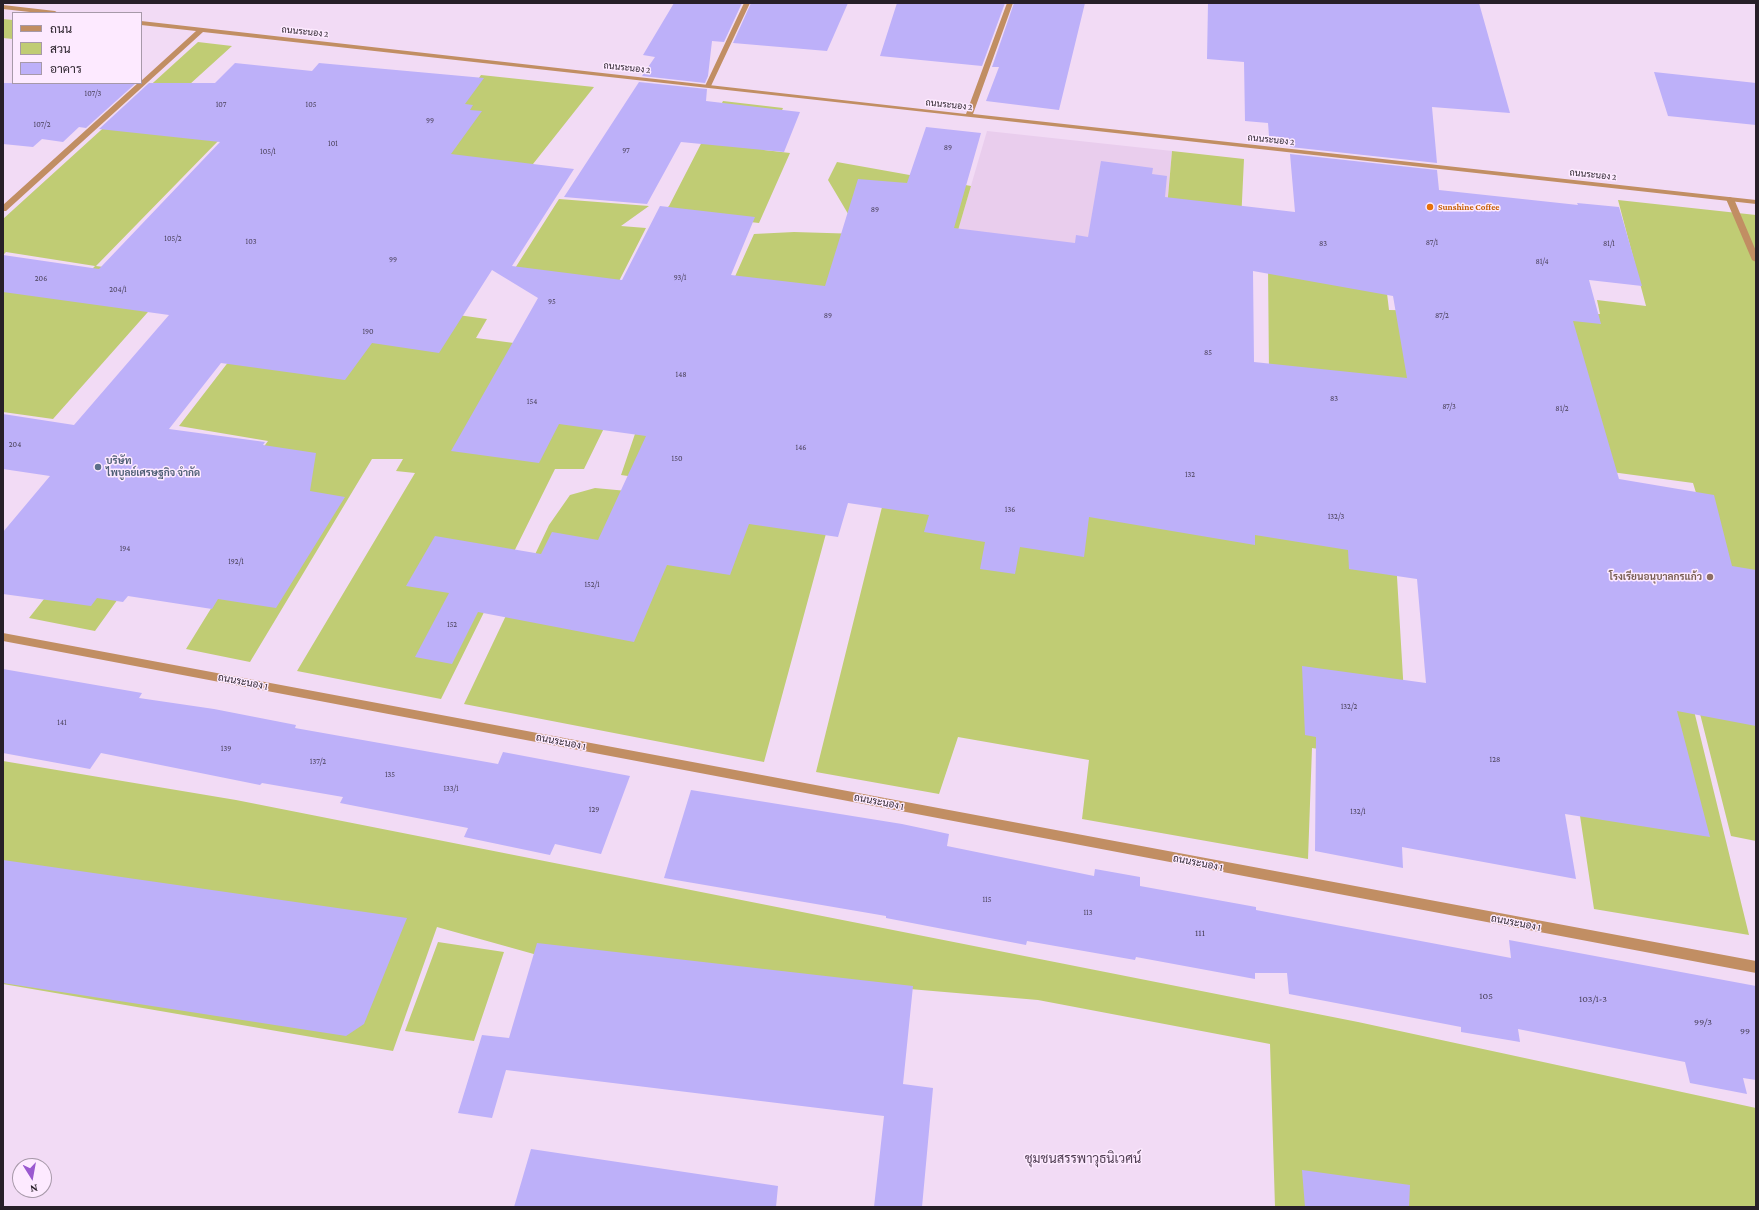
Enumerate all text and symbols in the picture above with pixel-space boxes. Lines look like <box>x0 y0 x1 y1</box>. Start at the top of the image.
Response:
legend <box>12 12 142 84</box>
text: ถนน <box>50 22 72 36</box>
street label: ถนนระนอง 2 <box>281 24 329 40</box>
text: สวน <box>50 42 71 56</box>
street label: ถนนระนอง 2 <box>603 60 651 76</box>
text: อาคาร <box>50 62 82 76</box>
house number: 107/3 <box>85 89 101 99</box>
street label: ถนนระนอง 2 <box>925 97 973 113</box>
house number: 107 <box>216 100 226 110</box>
house number: 105 <box>306 100 316 110</box>
house number: 99 <box>426 116 434 126</box>
house number: 107/2 <box>34 120 50 130</box>
street label: ถนนระนอง 2 <box>1247 132 1295 148</box>
house number: 101 <box>328 139 338 149</box>
house number: 89 <box>944 143 952 153</box>
house number: 97 <box>622 146 630 156</box>
house number: 105/1 <box>260 147 276 157</box>
street label: ถนนระนอง 2 <box>1569 167 1617 183</box>
marker: Sunshine Coffee <box>1425 202 1435 212</box>
place label: Sunshine Coffee <box>1438 202 1500 212</box>
house number: 89 <box>871 205 879 215</box>
house number: 105/2 <box>164 234 182 244</box>
house number: 103 <box>246 237 256 247</box>
house number: 87/1 <box>1426 238 1438 248</box>
house number: 83 <box>1319 239 1327 249</box>
house number: 81/1 <box>1603 239 1615 249</box>
house number: 99 <box>389 255 397 265</box>
house number: 81/4 <box>1535 257 1549 267</box>
house number: 93/1 <box>674 273 686 283</box>
house number: 206 <box>35 274 47 284</box>
house number: 204/1 <box>109 285 127 295</box>
house number: 95 <box>548 297 556 307</box>
house number: 89 <box>824 311 832 321</box>
house number: 87/2 <box>1435 311 1449 321</box>
house number: 190 <box>362 327 374 337</box>
house number: 85 <box>1204 348 1212 358</box>
house number: 148 <box>675 370 687 380</box>
house number: 83 <box>1330 394 1338 404</box>
house number: 154 <box>527 397 537 407</box>
house number: 87/3 <box>1442 402 1456 412</box>
house number: 81/2 <box>1555 404 1569 414</box>
house number: 204 <box>9 440 21 450</box>
house number: 146 <box>796 443 806 453</box>
house number: 150 <box>672 454 682 464</box>
place label: บริษัท ไพบูลย์เศรษฐกิจ จำกัด <box>106 455 200 478</box>
marker: บริษัท ไพบูลย์เศรษฐกิจ จำกัด <box>93 462 103 472</box>
house number: 132 <box>1185 470 1195 480</box>
house number: 136 <box>1005 505 1015 515</box>
house number: 132/3 <box>1328 512 1344 522</box>
house number: 194 <box>120 544 130 554</box>
house number: 192/1 <box>228 557 244 567</box>
place label: โรงเรียนอนุบาลกรแก้ว <box>1609 571 1702 583</box>
marker: โรงเรียนอนุบาลกรแก้ว <box>1705 572 1715 582</box>
house number: 152/1 <box>584 580 600 590</box>
house number: 152 <box>447 620 457 630</box>
street label: ถนนระนอง 1 <box>217 671 269 693</box>
house number: 132/2 <box>1341 702 1357 712</box>
house number: 141 <box>57 718 67 728</box>
street label: ถนนระนอง 1 <box>535 731 587 753</box>
house number: 139 <box>221 744 231 754</box>
house number: 128 <box>1490 755 1500 765</box>
house number: 137/2 <box>310 757 326 767</box>
house number: 135 <box>385 770 395 780</box>
house number: 133/1 <box>443 784 459 794</box>
street label: ถนนระนอง 1 <box>853 791 905 813</box>
house number: 129 <box>589 805 599 815</box>
house number: 132/1 <box>1350 807 1366 817</box>
street label: ถนนระนอง 1 <box>1172 852 1224 874</box>
house number: 115 <box>982 895 992 905</box>
house number: 113 <box>1083 908 1093 918</box>
street label: ถนนระนอง 1 <box>1490 912 1542 934</box>
house number: 111 <box>1195 927 1205 939</box>
house number: 105 <box>1479 990 1493 1002</box>
house number: 103/1-3 <box>1579 993 1607 1005</box>
house number: 99/3 <box>1694 1016 1712 1028</box>
house number: 99 <box>1740 1025 1750 1037</box>
district label: ชุมชนสรรพาวุธนิเวศน์ <box>1025 1151 1141 1167</box>
north arrow <box>12 1158 52 1198</box>
text: N <box>29 1182 39 1195</box>

